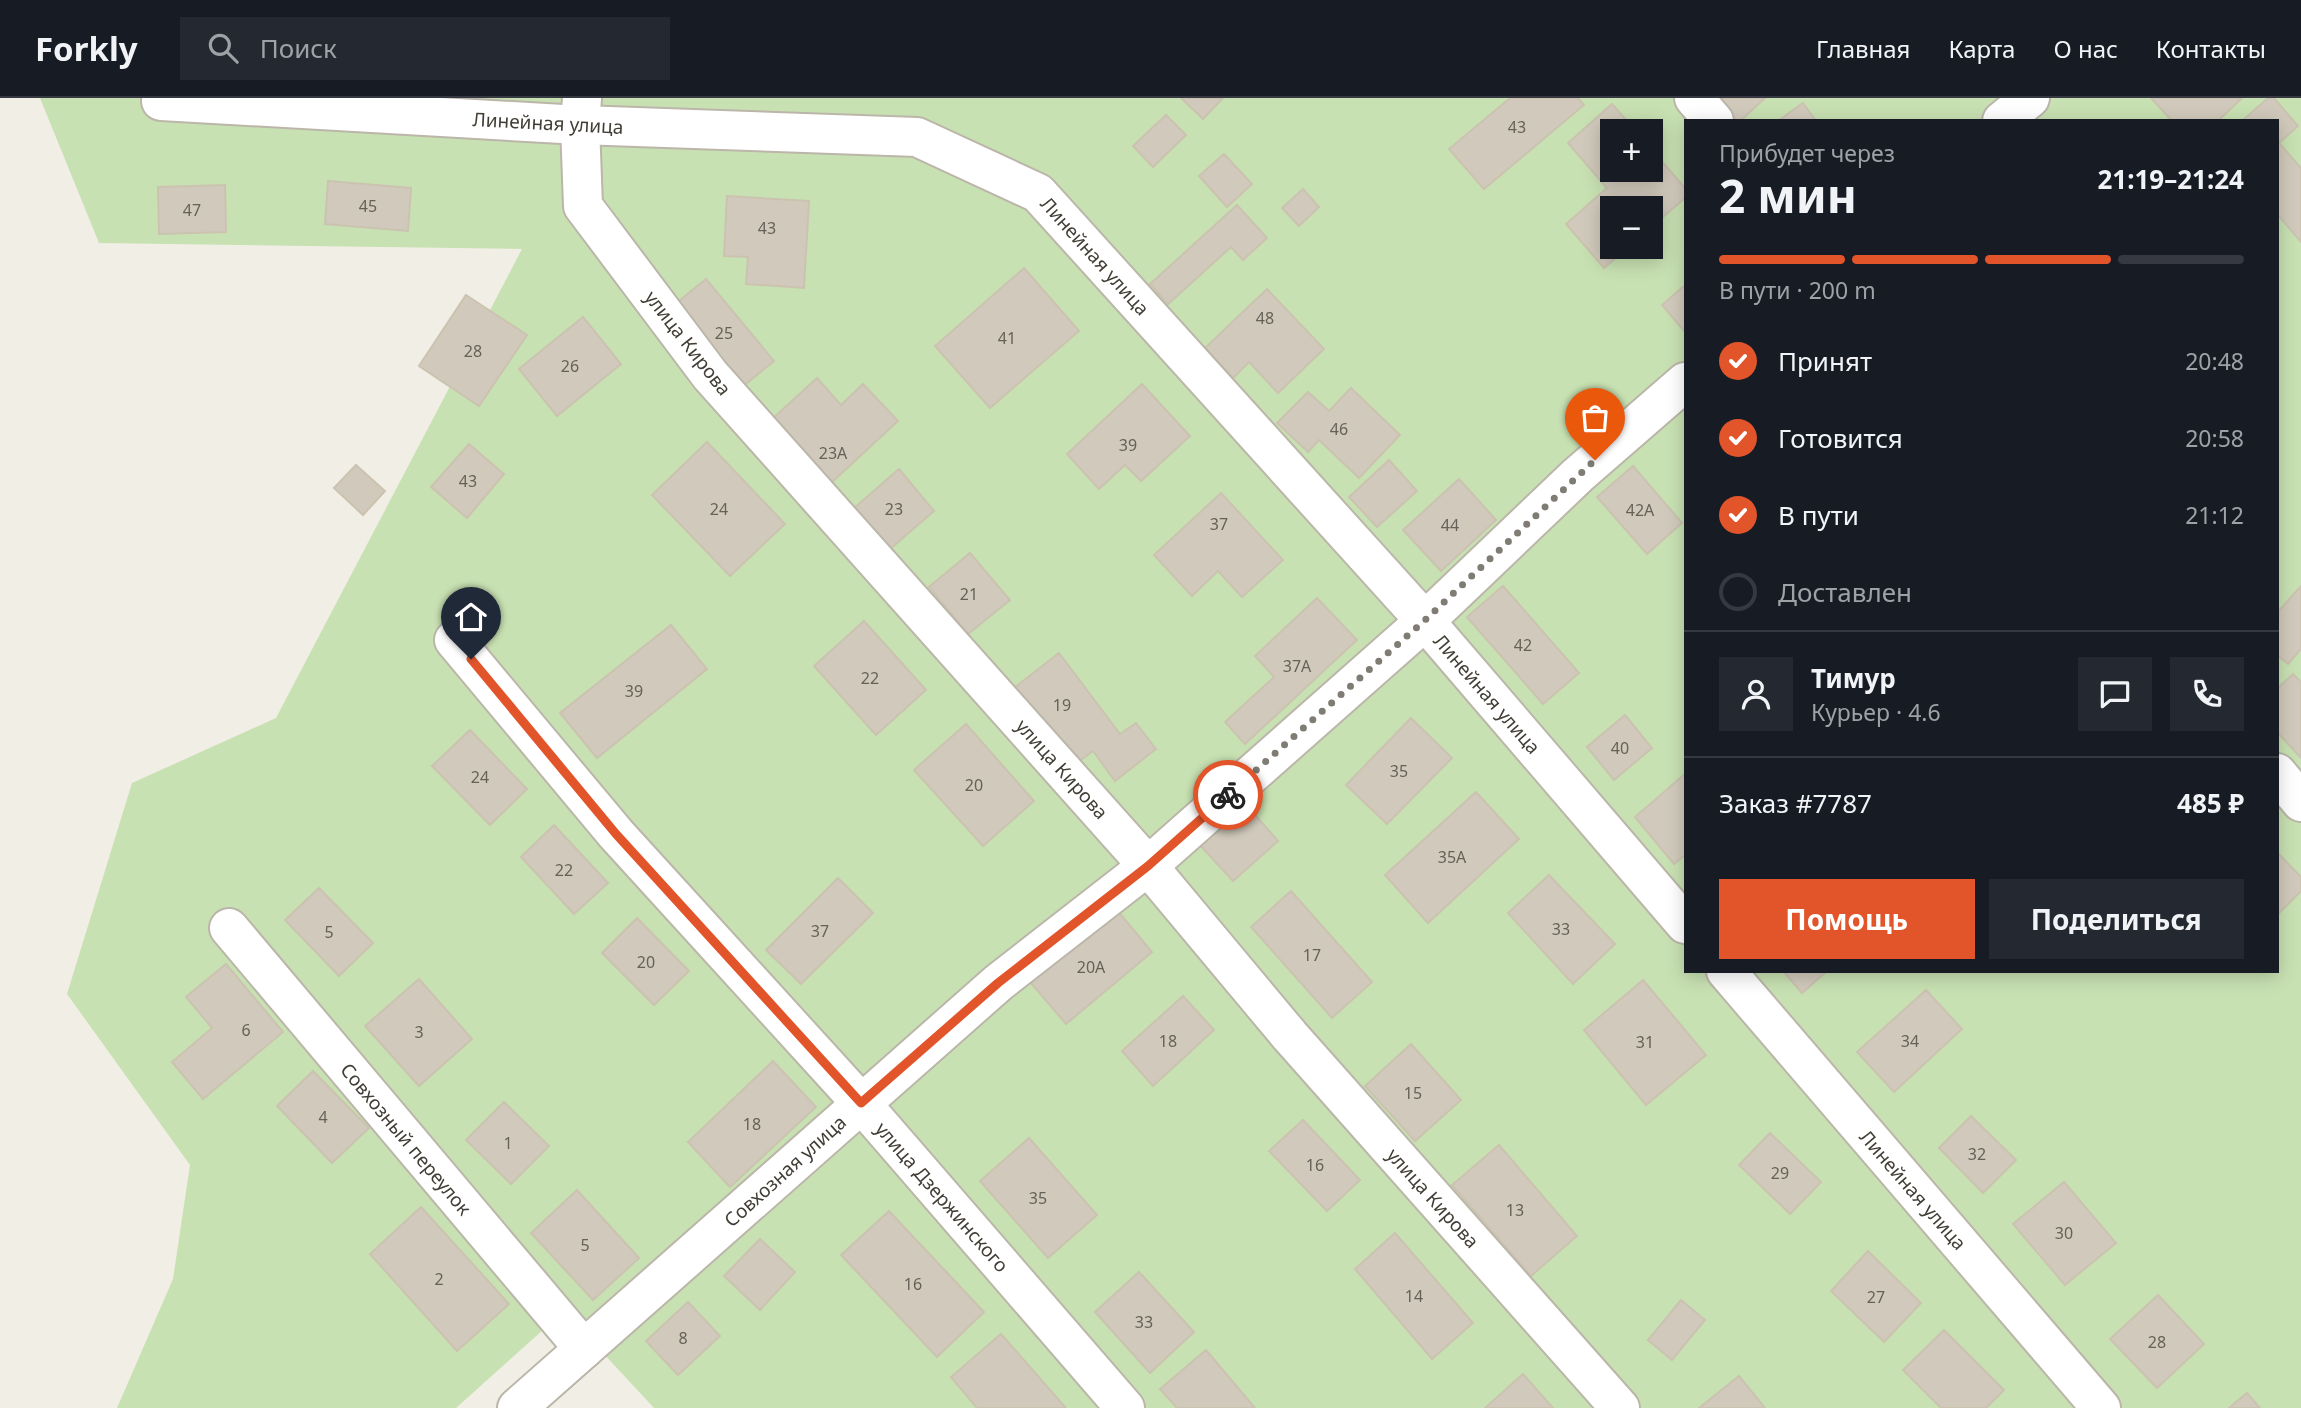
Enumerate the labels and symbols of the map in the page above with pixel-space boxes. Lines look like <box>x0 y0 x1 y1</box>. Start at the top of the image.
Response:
street label: Линейная улица <box>472 106 624 140</box>
house number: 43 <box>1508 116 1526 138</box>
street label: Линейная улица <box>1035 191 1155 321</box>
house number: 45 <box>359 195 377 217</box>
house number: 47 <box>183 199 201 221</box>
house number: 43 <box>758 217 776 239</box>
street label: улица Кирова <box>639 285 737 401</box>
house number: 48 <box>1256 307 1274 329</box>
house number: 25 <box>715 322 733 344</box>
house number: 41 <box>998 327 1016 349</box>
house number: 28 <box>464 340 482 362</box>
house number: 26 <box>561 355 579 377</box>
pin <box>1565 388 1625 460</box>
house number: 46 <box>1330 418 1348 440</box>
house number: 39 <box>1119 434 1137 456</box>
house number: 23А <box>819 442 848 464</box>
house number: 43 <box>459 470 477 492</box>
house number: 24 <box>710 498 728 520</box>
house number: 23 <box>885 498 903 520</box>
house number: 42А <box>1626 499 1655 521</box>
house number: 37 <box>1210 513 1228 535</box>
house number: 44 <box>1441 514 1459 536</box>
house number: 21 <box>960 583 978 605</box>
pin <box>441 587 501 659</box>
street label: Линейная улица <box>1428 628 1546 760</box>
house number: 42 <box>1514 634 1532 656</box>
house number: 37А <box>1283 655 1312 677</box>
house number: 22 <box>861 667 879 689</box>
house number: 39 <box>625 680 643 702</box>
house number: 19 <box>1053 694 1071 716</box>
street label: улица Кирова <box>1010 713 1114 825</box>
house number: 40 <box>1611 737 1629 759</box>
courier <box>1193 760 1263 830</box>
house number: 35 <box>1390 760 1408 782</box>
house number: 24 <box>471 766 489 788</box>
house number: 20 <box>965 774 983 796</box>
house number: 35А <box>1438 846 1467 868</box>
house number: 22 <box>555 859 573 881</box>
house number: 33 <box>1552 918 1570 940</box>
house number: 37 <box>811 920 829 942</box>
house number: 5 <box>324 921 334 943</box>
house number: 17 <box>1303 944 1321 966</box>
house number: 20 <box>637 951 655 973</box>
house number: 20А <box>1077 956 1106 978</box>
house number: 6 <box>241 1019 251 1041</box>
house number: 3 <box>414 1021 424 1043</box>
house number: 18 <box>1159 1030 1177 1052</box>
house number: 34 <box>1901 1030 1919 1052</box>
house number: 31 <box>1636 1031 1654 1053</box>
street label: Совхозный переулок <box>335 1057 477 1221</box>
house number: 15 <box>1404 1082 1422 1104</box>
house number: 4 <box>318 1106 328 1128</box>
street label: Совхозная улица <box>718 1109 852 1233</box>
house number: 18 <box>743 1113 761 1135</box>
street label: улица Дзержинского <box>869 1116 1015 1278</box>
street label: Линейная улица <box>1854 1124 1972 1256</box>
house number: 1 <box>503 1132 513 1154</box>
street label: улица Кирова <box>1381 1142 1485 1254</box>
house number: 32 <box>1968 1143 1986 1165</box>
house number: 16 <box>1306 1154 1324 1176</box>
house number: 29 <box>1771 1162 1789 1184</box>
house number: 35 <box>1029 1187 1047 1209</box>
house number: 13 <box>1506 1199 1524 1221</box>
house number: 30 <box>2055 1222 2073 1244</box>
house number: 5 <box>580 1234 590 1256</box>
house number: 2 <box>434 1268 444 1290</box>
house number: 16 <box>904 1273 922 1295</box>
house number: 14 <box>1405 1285 1423 1307</box>
house number: 27 <box>1867 1286 1885 1308</box>
house number: 33 <box>1135 1311 1153 1333</box>
house number: 8 <box>678 1327 688 1349</box>
house number: 28 <box>2148 1331 2166 1353</box>

